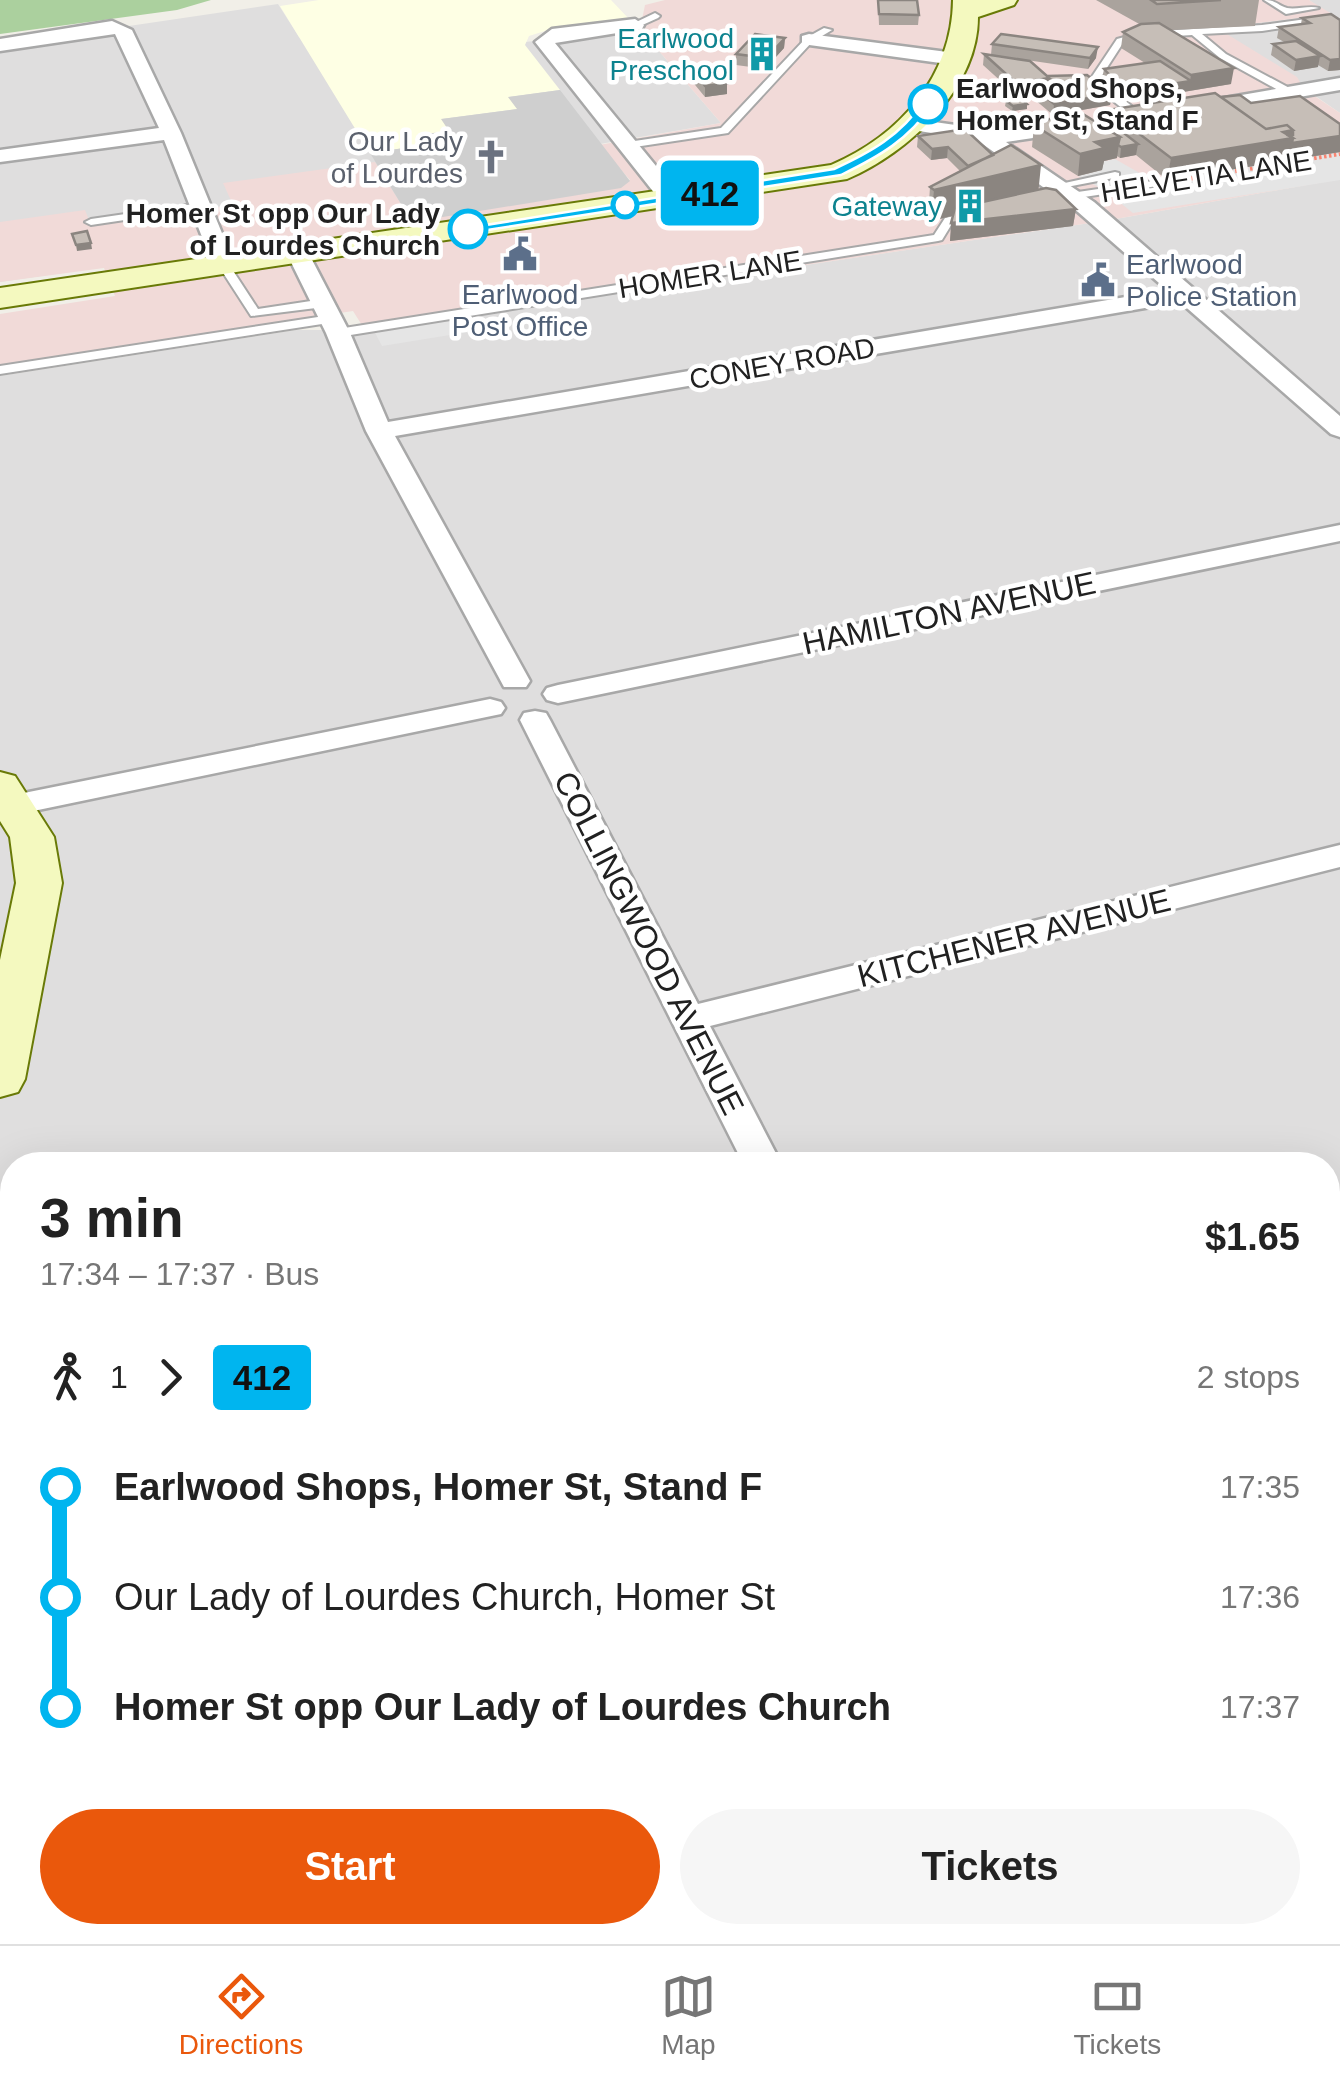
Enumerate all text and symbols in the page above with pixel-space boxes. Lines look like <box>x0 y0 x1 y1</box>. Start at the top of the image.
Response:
place label: Earlwood Preschool <box>609 23 734 86</box>
building icon: Earlwood Preschool <box>743 35 781 73</box>
place label: Earlwood Shops, Homer St, Stand F <box>956 73 1199 136</box>
marker: Earlwood Shops, Homer St, Stand F <box>909 85 947 123</box>
place label: Our Lady of Lourdes <box>331 126 463 189</box>
church icon: Our Lady of Lourdes <box>472 138 510 176</box>
street label: HELVETIA LANE <box>1099 145 1314 208</box>
line badge: 412 <box>652 160 768 226</box>
text: 412 <box>681 174 739 213</box>
building icon: Gateway <box>951 187 989 225</box>
place label: Gateway <box>832 191 942 222</box>
unlabelled marker <box>612 192 638 218</box>
place label: Homer St opp Our Lady of Lourdes Church <box>126 198 440 261</box>
marker: Homer St opp Our Lady of Lourdes Church <box>449 210 487 248</box>
public building icon: Earlwood Post Office <box>501 235 539 273</box>
street label: HOMER LANE <box>616 245 804 304</box>
place label: Earlwood Police Station <box>1126 249 1297 312</box>
public building icon: Earlwood Police Station <box>1079 261 1117 299</box>
place label: Earlwood Post Office <box>452 279 588 342</box>
street label: CONEY ROAD <box>687 332 877 395</box>
street label: HAMILTON AVENUE <box>799 564 1099 662</box>
street label: COLLINGWOOD AVENUE <box>547 766 751 1120</box>
street label: KITCHENER AVENUE <box>854 882 1174 994</box>
text: 3 min <box>40 1187 184 1249</box>
text: $1.65 <box>1205 1216 1300 1258</box>
text: 17:34 – 17:37 · Bus <box>40 1256 319 1292</box>
icon: walk <box>40 1350 95 1405</box>
icon: forward <box>143 1350 198 1405</box>
text: 412 <box>233 1358 291 1397</box>
text: 1 <box>110 1359 128 1395</box>
text: 2 stops <box>1197 1359 1300 1395</box>
text: Earlwood Shops, Homer St, Stand F <box>114 1466 762 1508</box>
text: 17:35 <box>1220 1469 1300 1505</box>
text: Our Lady of Lourdes Church, Homer St <box>114 1576 775 1618</box>
text: 17:36 <box>1220 1579 1300 1615</box>
text: Homer St opp Our Lady of Lourdes Church <box>114 1686 891 1728</box>
text: 17:37 <box>1220 1689 1300 1725</box>
button: Start <box>40 1809 660 1924</box>
button: Tickets <box>680 1809 1300 1924</box>
tab: Directions <box>179 1969 303 2061</box>
tab: Map <box>661 1969 716 2061</box>
tab: Tickets <box>1074 1969 1161 2061</box>

